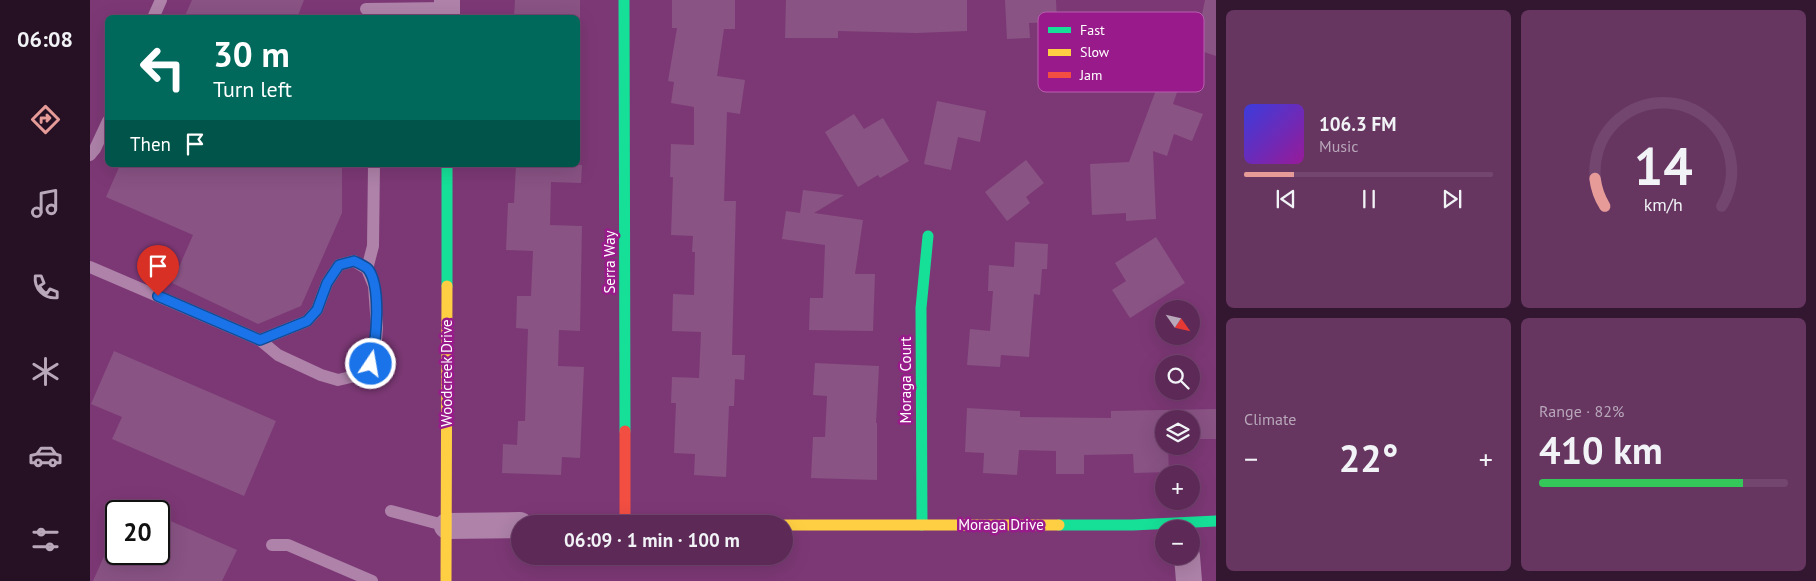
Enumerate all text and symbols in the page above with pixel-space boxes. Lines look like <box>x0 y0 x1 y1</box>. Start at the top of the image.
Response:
legend <box>1038 12 1204 92</box>
text: Fast <box>1080 21 1105 39</box>
text: 06:08 <box>17 25 73 53</box>
text: 30 m <box>213 31 290 77</box>
icon: left <box>130 35 195 100</box>
text: Slow <box>1080 43 1110 61</box>
text: Jam <box>1079 66 1102 84</box>
text: Turn left <box>213 75 292 103</box>
icon: directions <box>28 102 63 137</box>
text: 106.3 FM <box>1319 112 1396 136</box>
icon: arrive <box>181 130 209 158</box>
text: Then <box>130 132 171 156</box>
text: 14 <box>1634 132 1693 199</box>
text: Music <box>1319 136 1359 156</box>
icon: previous <box>1272 185 1300 213</box>
icon: pause <box>1355 185 1383 213</box>
icon: next <box>1438 185 1466 213</box>
icon: music <box>28 186 63 221</box>
text: km/h <box>1644 193 1683 216</box>
street label: Serra Way <box>600 230 619 294</box>
pin <box>137 245 179 296</box>
icon: arrive <box>144 252 172 280</box>
icon: phone <box>28 270 63 305</box>
north arrow <box>1155 300 1200 345</box>
map controls <box>1155 300 1200 565</box>
street label: Woodcreek Drive <box>437 319 456 427</box>
position arrow <box>344 337 396 389</box>
street label: Moraga Court <box>896 337 915 423</box>
icon: climate <box>28 354 63 389</box>
button: search <box>1155 355 1200 400</box>
text: Range · 82% <box>1539 401 1624 421</box>
text: Climate <box>1244 409 1296 429</box>
button: layers <box>1155 410 1200 455</box>
text: 410 km <box>1539 425 1663 474</box>
text: 22° <box>1339 433 1398 482</box>
icon: car <box>28 438 63 473</box>
text: − <box>1244 440 1258 477</box>
text: + <box>1479 440 1493 477</box>
button: + <box>1155 465 1200 510</box>
speed limit sign: 20 <box>105 500 170 565</box>
street label: Moraga Drive <box>958 515 1044 534</box>
button: − <box>1155 520 1200 565</box>
icon: filters <box>28 522 63 557</box>
text: 06:09 · 1 min · 100 m <box>564 528 740 552</box>

